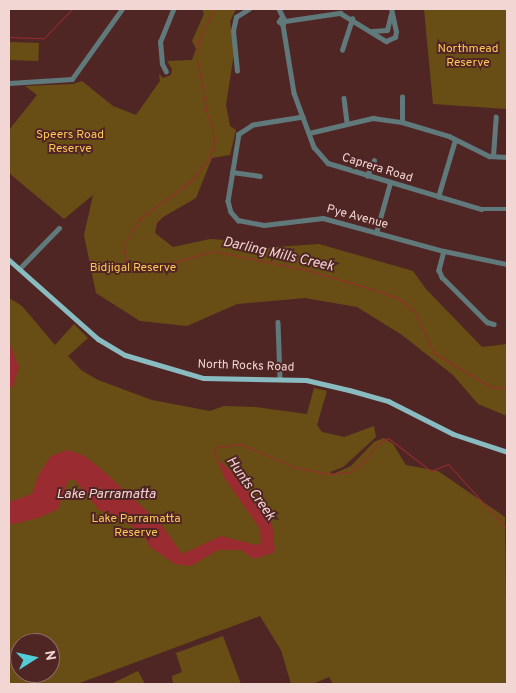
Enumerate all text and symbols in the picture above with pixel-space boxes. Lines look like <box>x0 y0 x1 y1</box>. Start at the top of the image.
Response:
park label: Northmead Reserve <box>437 43 499 71</box>
park label: Speers Road Reserve <box>36 129 104 157</box>
street label: Caprera Road <box>340 151 414 187</box>
street label: Pye Avenue <box>324 203 390 233</box>
water label: Darling Mills Creek <box>221 234 335 276</box>
park label: Bidjigal Reserve <box>90 262 176 276</box>
street label: North Rocks Road <box>197 358 295 376</box>
water label: Hunts Creek <box>222 454 278 524</box>
water label: Lake Parramatta <box>56 487 156 503</box>
park label: Lake Parramatta Reserve <box>91 513 181 541</box>
north arrow <box>10 633 60 683</box>
text: N <box>40 649 59 662</box>

